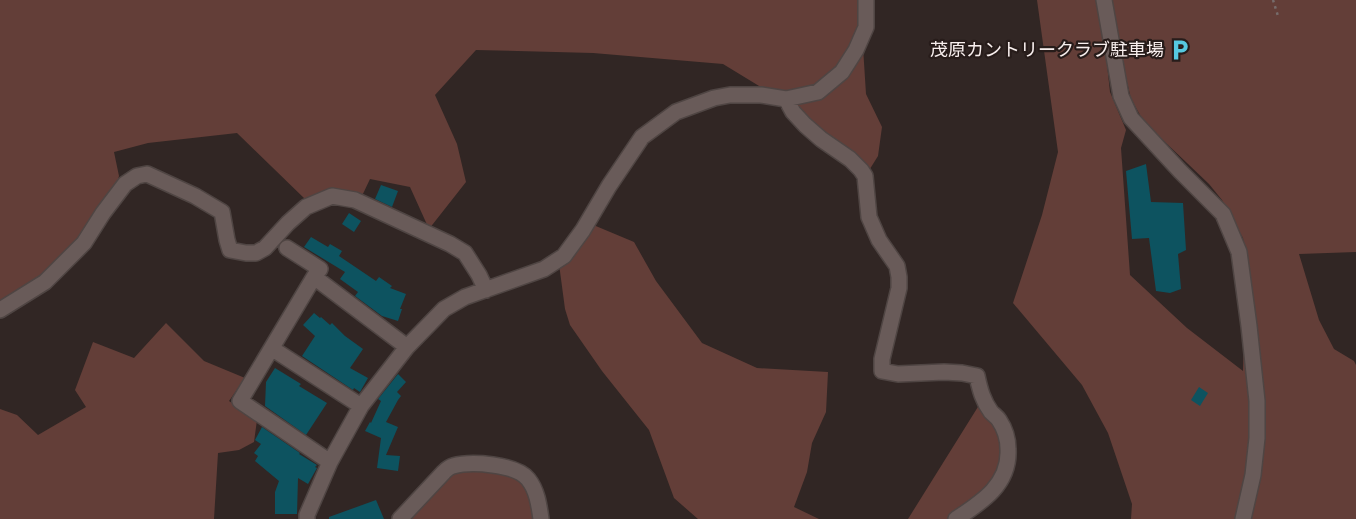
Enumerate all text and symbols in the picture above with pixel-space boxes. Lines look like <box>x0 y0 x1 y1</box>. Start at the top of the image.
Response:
parking icon: 茂原カントリークラブ駐車場 <box>1167 37 1193 63</box>
place label: 茂原カントリークラブ駐車場 <box>930 40 1164 61</box>

